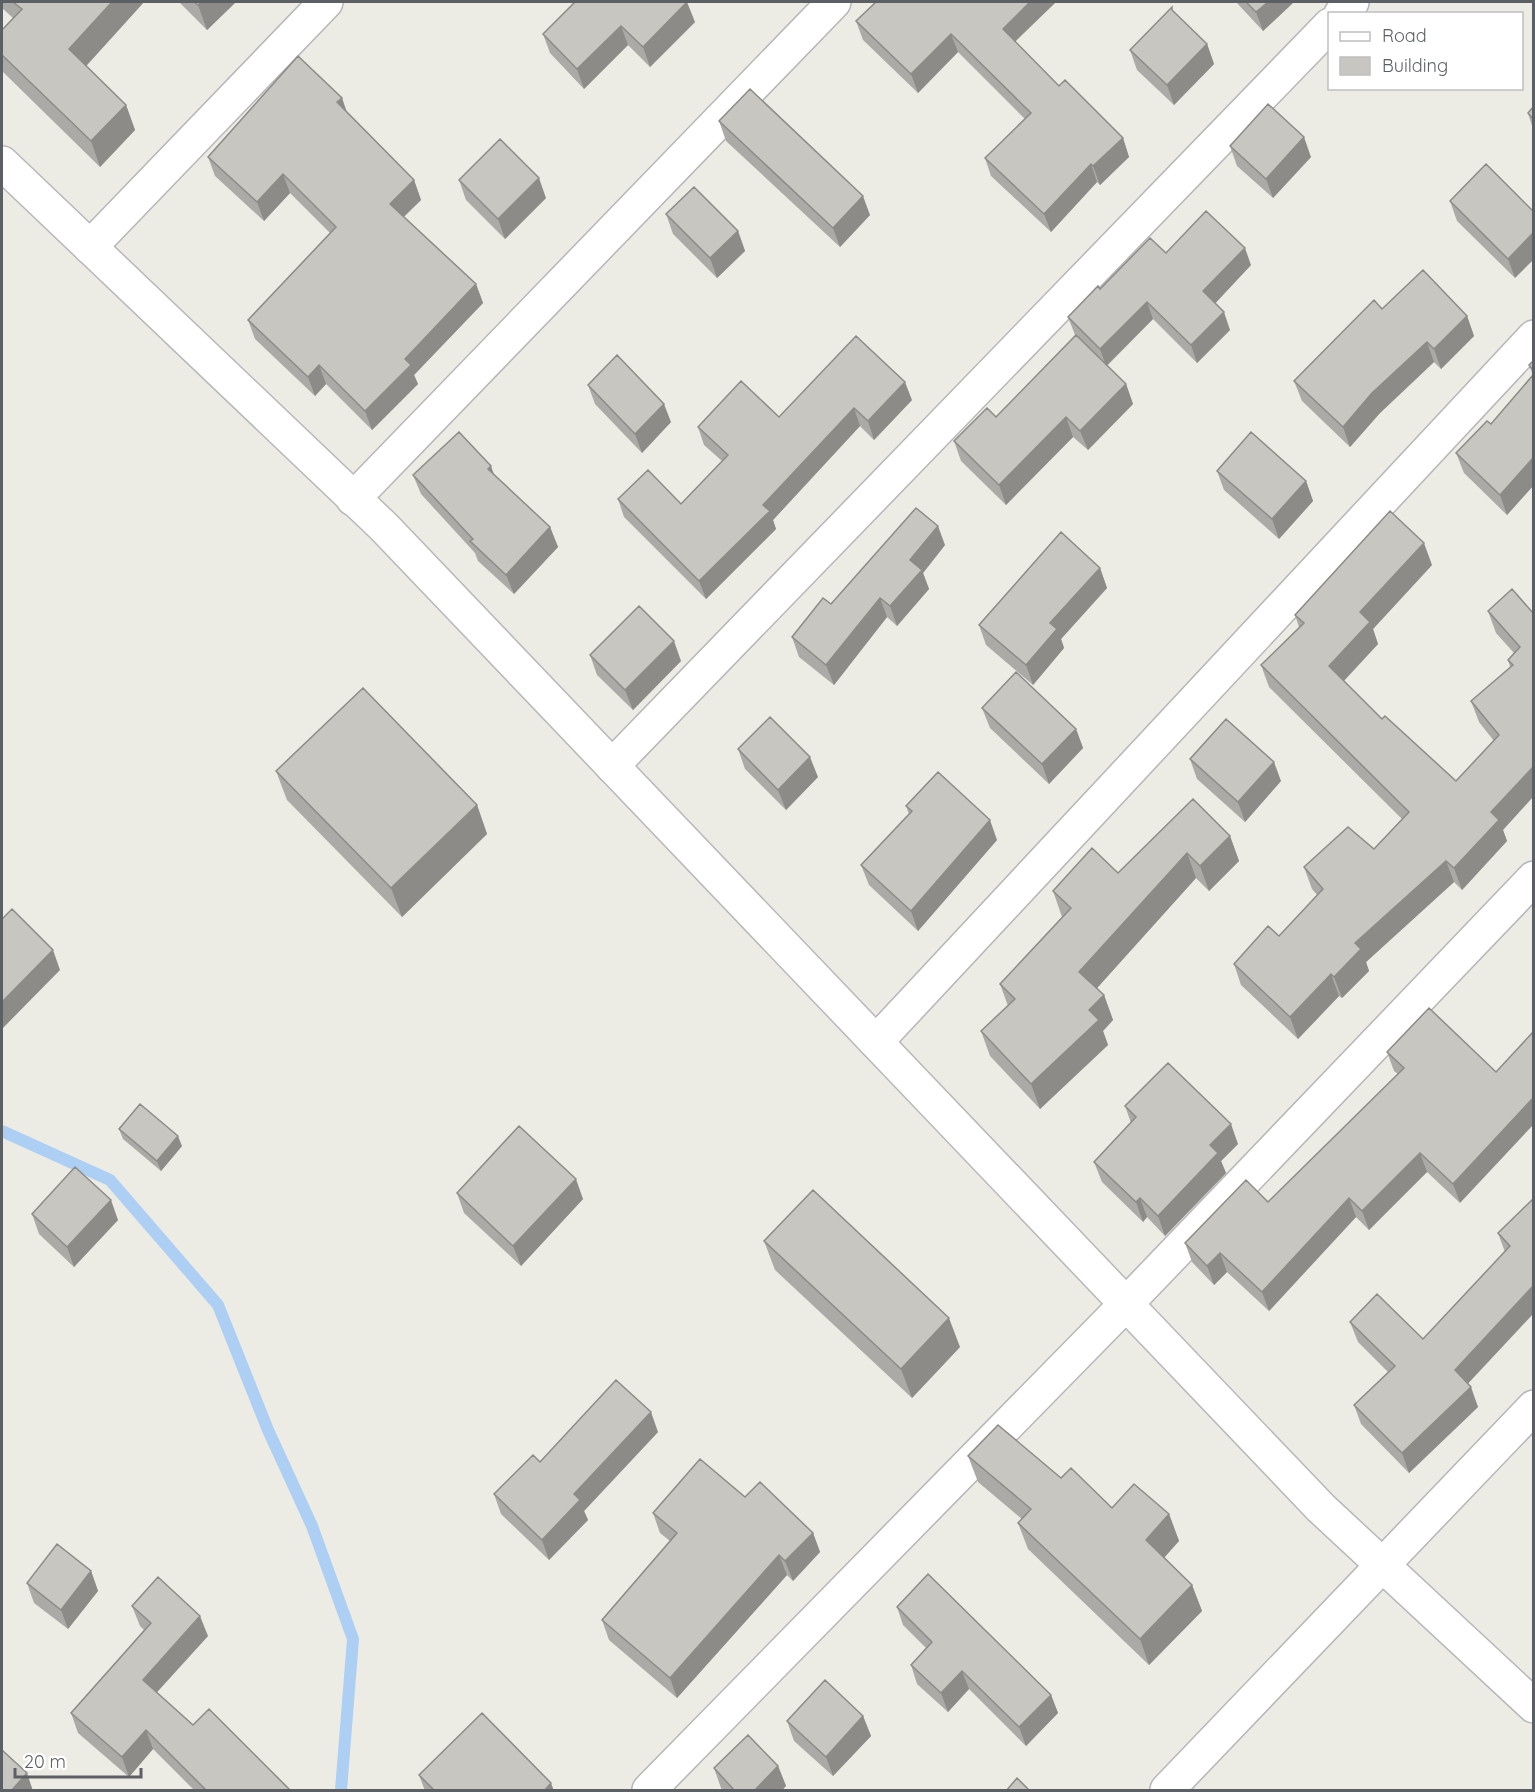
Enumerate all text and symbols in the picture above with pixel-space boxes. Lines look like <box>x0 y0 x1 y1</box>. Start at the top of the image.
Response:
legend <box>1328 12 1523 90</box>
text: Road <box>1382 24 1427 47</box>
text: Building <box>1382 54 1448 77</box>
scale bar <box>15 1741 141 1779</box>
text: 20 m <box>24 1750 66 1773</box>

